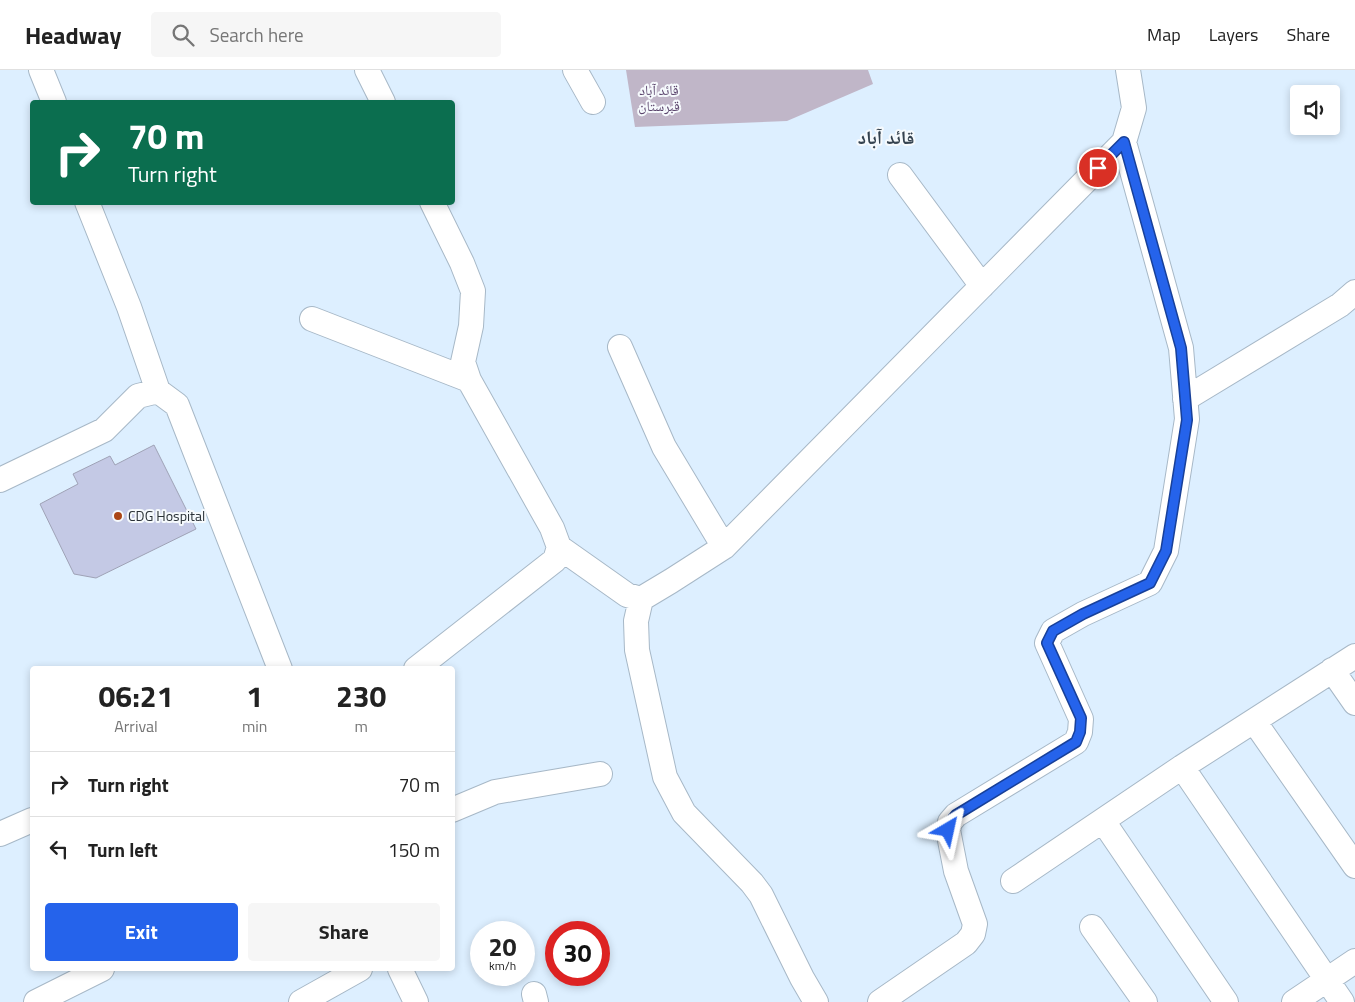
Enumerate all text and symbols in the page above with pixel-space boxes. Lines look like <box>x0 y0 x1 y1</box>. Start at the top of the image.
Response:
search box <box>151 12 501 57</box>
text: Headway <box>25 17 121 53</box>
text: Search here <box>209 20 304 49</box>
icon: search <box>169 21 197 49</box>
text: Map <box>1147 21 1181 48</box>
text: Layers <box>1209 21 1258 48</box>
text: Share <box>1286 21 1330 48</box>
park label: قائد آباد قبرستان <box>638 79 680 116</box>
map controls <box>1290 85 1340 135</box>
button: sound <box>1290 85 1340 135</box>
text: 70 m <box>128 109 204 163</box>
icon: right <box>45 120 110 185</box>
district label: قائد آباد <box>858 122 914 151</box>
pin <box>1077 147 1119 189</box>
icon: arrive <box>1084 154 1112 182</box>
text: Turn right <box>128 157 217 191</box>
place label: CDG Hospital <box>128 505 205 526</box>
marker: CDG Hospital <box>112 510 124 522</box>
text: 06:21 <box>99 673 173 719</box>
text: 1 <box>246 673 263 719</box>
text: 230 <box>336 673 386 719</box>
text: Arrival <box>114 714 158 738</box>
text: min <box>242 714 267 738</box>
text: m <box>355 714 368 738</box>
icon: right <box>45 770 73 798</box>
text: Turn right <box>88 770 169 799</box>
text: 70 m <box>399 770 440 799</box>
position arrow <box>921 803 973 855</box>
icon: left <box>45 835 73 863</box>
text: Turn left <box>88 835 158 864</box>
text: 150 m <box>388 835 440 864</box>
button: Exit <box>45 903 238 961</box>
button: Share <box>248 903 440 961</box>
speed limit sign: 30 <box>545 921 610 986</box>
text: 20 <box>488 928 517 966</box>
text: km/h <box>489 956 516 975</box>

